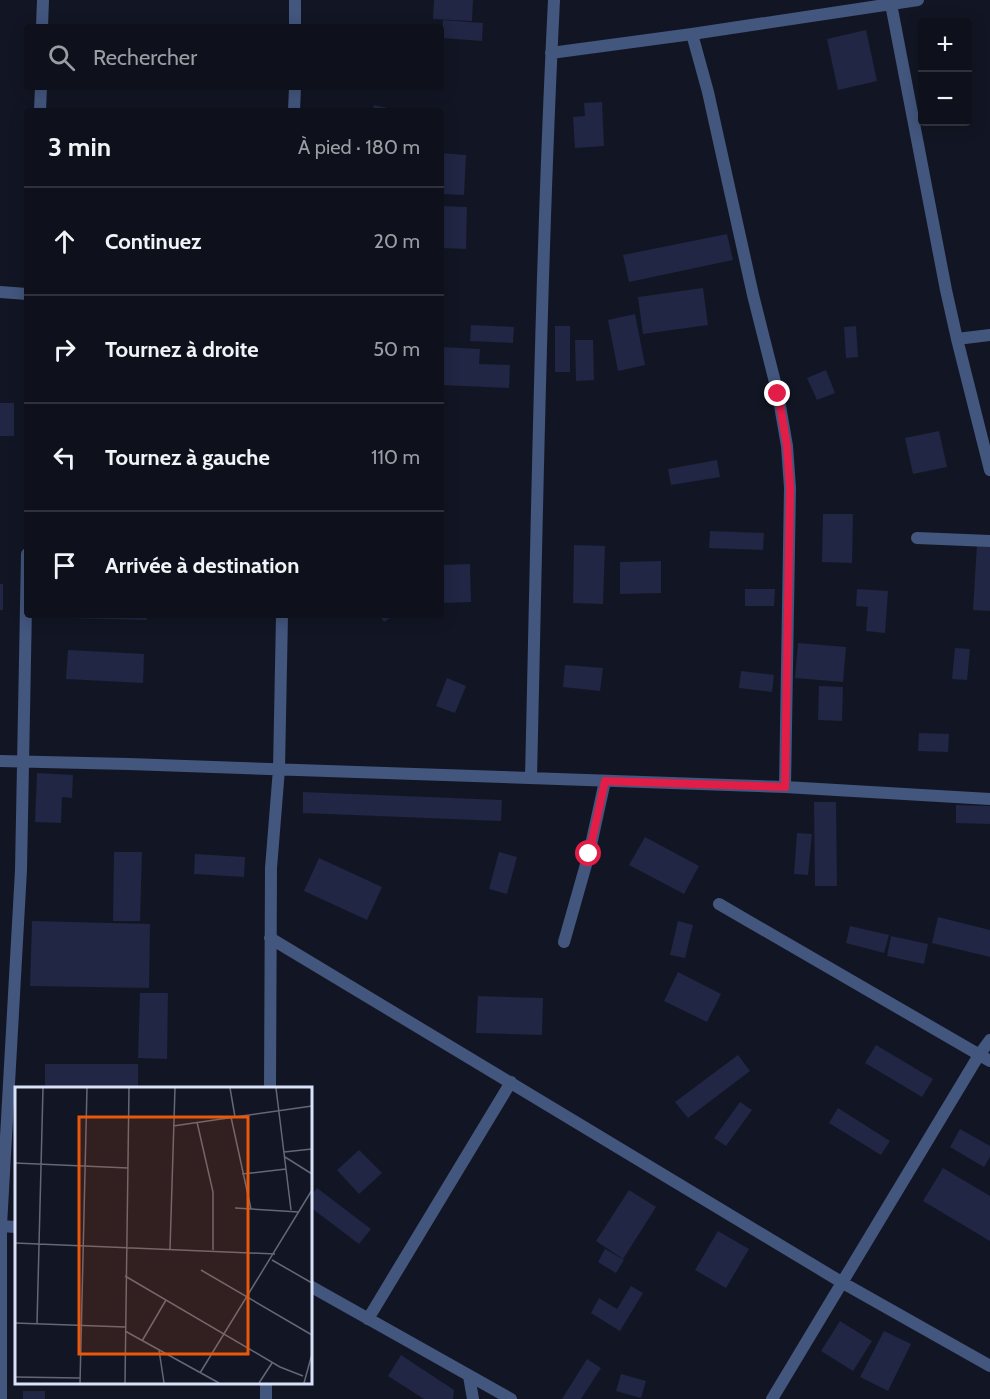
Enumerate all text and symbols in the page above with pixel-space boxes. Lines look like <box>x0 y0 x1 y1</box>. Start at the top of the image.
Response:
map controls <box>918 18 972 126</box>
button: + <box>918 18 972 72</box>
search box <box>24 24 444 90</box>
icon: search <box>45 41 78 74</box>
text: Rechercher <box>93 44 197 71</box>
button: − <box>918 72 972 126</box>
text: 3 min <box>48 131 111 163</box>
text: À pied · 180 m <box>298 135 420 159</box>
icon: ahead <box>48 225 81 258</box>
text: Continuez <box>105 228 202 255</box>
text: 20 m <box>374 229 420 253</box>
icon: right <box>48 333 81 366</box>
text: Tournez à droite <box>105 336 259 363</box>
text: 50 m <box>373 337 420 361</box>
route end <box>764 380 790 406</box>
icon: left <box>48 441 81 474</box>
text: Tournez à gauche <box>105 444 270 471</box>
text: 110 m <box>371 445 420 469</box>
icon: arrive <box>48 549 81 582</box>
text: Arrivée à destination <box>105 552 299 579</box>
route start <box>575 840 601 866</box>
inset map <box>15 1087 312 1384</box>

